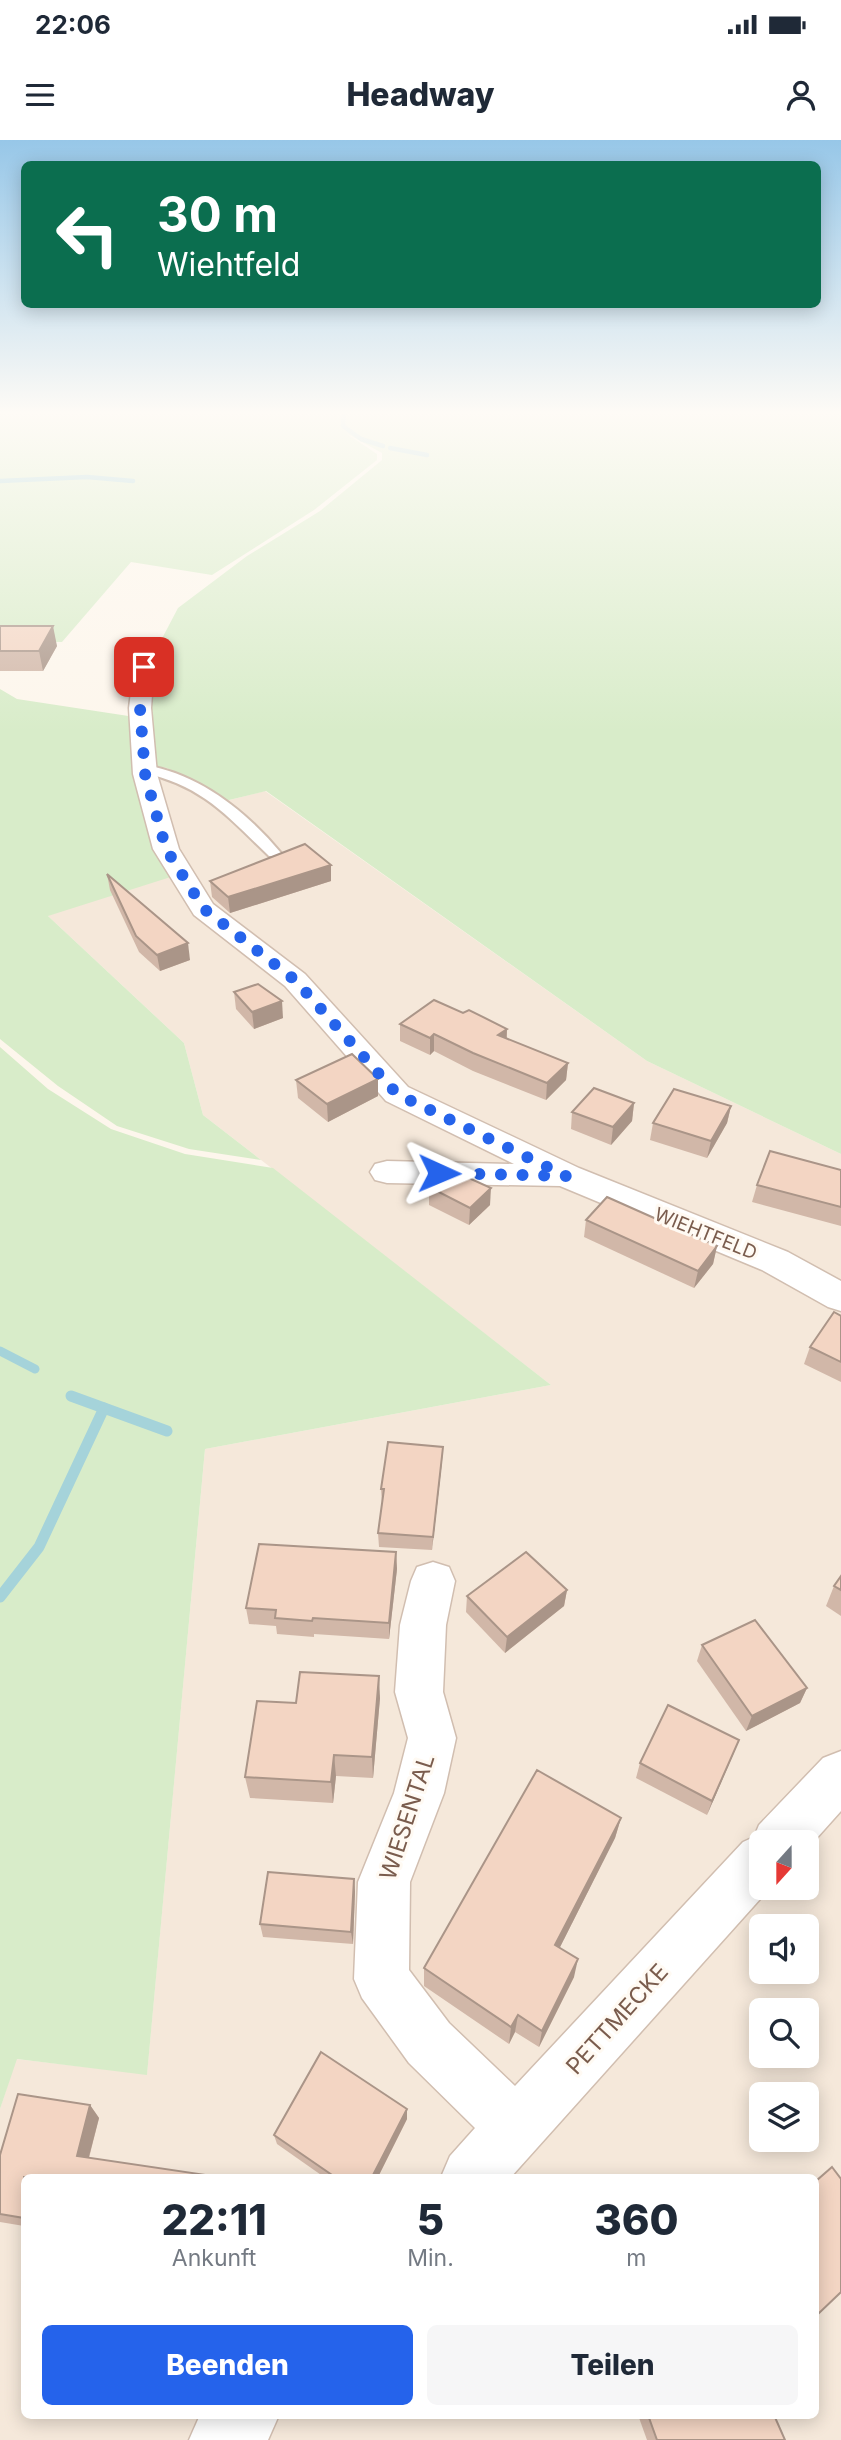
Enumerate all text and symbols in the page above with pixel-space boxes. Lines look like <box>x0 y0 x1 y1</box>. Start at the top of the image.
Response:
text: 22:06 <box>35 9 111 40</box>
text: Headway <box>346 75 495 114</box>
icon: menu <box>21 76 59 114</box>
icon: person <box>782 76 820 114</box>
text: 30 m <box>157 185 278 244</box>
icon: left <box>42 189 133 280</box>
text: Wiehtfeld <box>157 245 300 284</box>
pin <box>114 637 174 697</box>
icon: arrive <box>125 648 163 686</box>
position arrow <box>402 1136 476 1210</box>
street label: WIEHTFELD <box>651 1202 761 1264</box>
street label: WIESENTAL <box>374 1751 440 1883</box>
north arrow <box>749 1830 819 1900</box>
map controls <box>749 1830 819 2152</box>
button: sound <box>749 1914 819 1984</box>
street label: PETTMECKE <box>560 1958 674 2080</box>
button: search <box>749 1998 819 2068</box>
button: layers <box>749 2082 819 2152</box>
text: 22:11 <box>161 2194 267 2245</box>
text: 5 <box>417 2194 444 2245</box>
text: 360 <box>594 2194 679 2245</box>
text: Ankunft <box>172 2244 256 2272</box>
text: Min. <box>407 2244 454 2272</box>
text: m <box>626 2244 646 2272</box>
button: Beenden <box>42 2325 413 2405</box>
button: Teilen <box>427 2325 798 2405</box>

